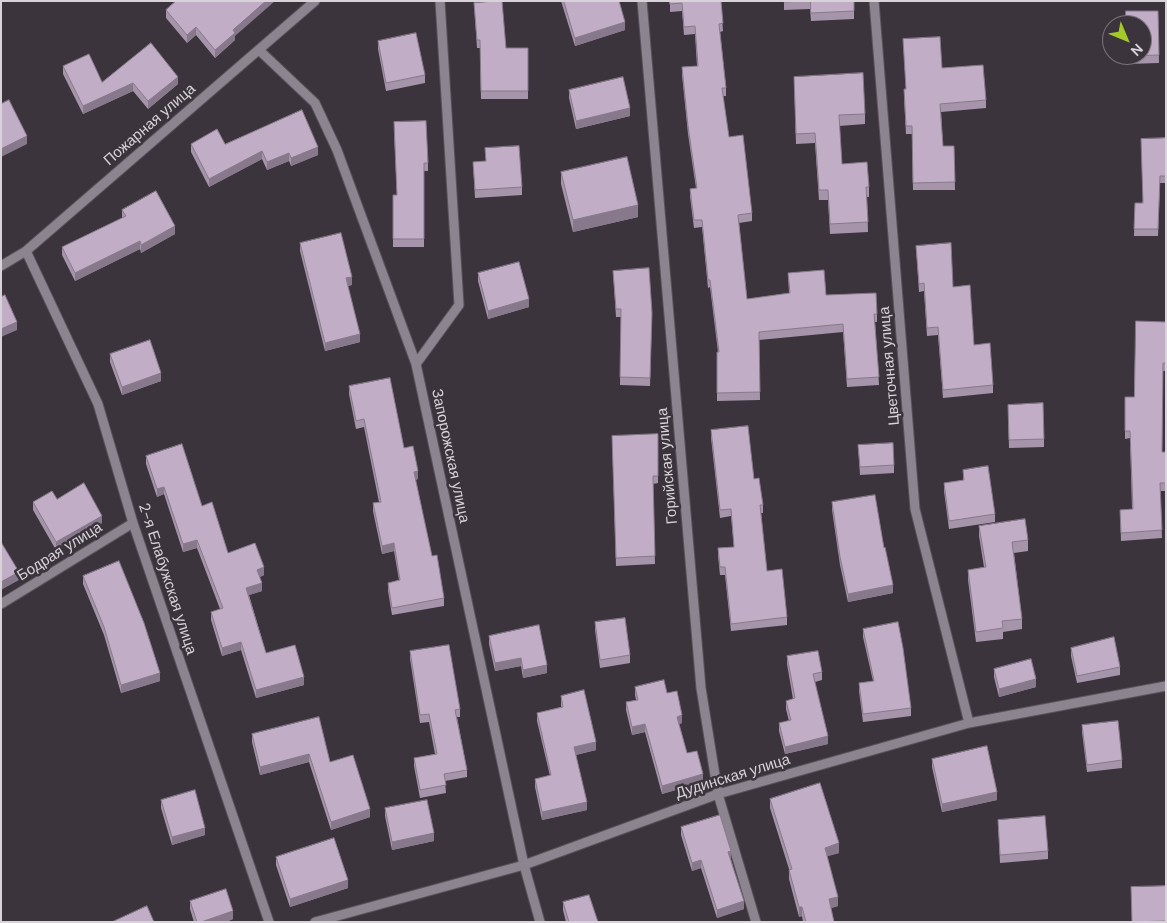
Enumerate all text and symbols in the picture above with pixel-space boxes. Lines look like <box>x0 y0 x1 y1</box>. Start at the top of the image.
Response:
north arrow <box>1102 15 1152 65</box>
text: N <box>1127 40 1147 60</box>
street label: Пожарная улица <box>100 80 200 170</box>
street label: Цветочная улица <box>876 306 904 426</box>
street label: Запорожская улица <box>427 387 473 525</box>
street label: Горийская улица <box>654 407 682 525</box>
street label: 2-я Елабужская улица <box>134 501 200 657</box>
street label: Бодрая улица <box>14 519 106 585</box>
street label: Дудинская улица <box>673 751 793 803</box>

